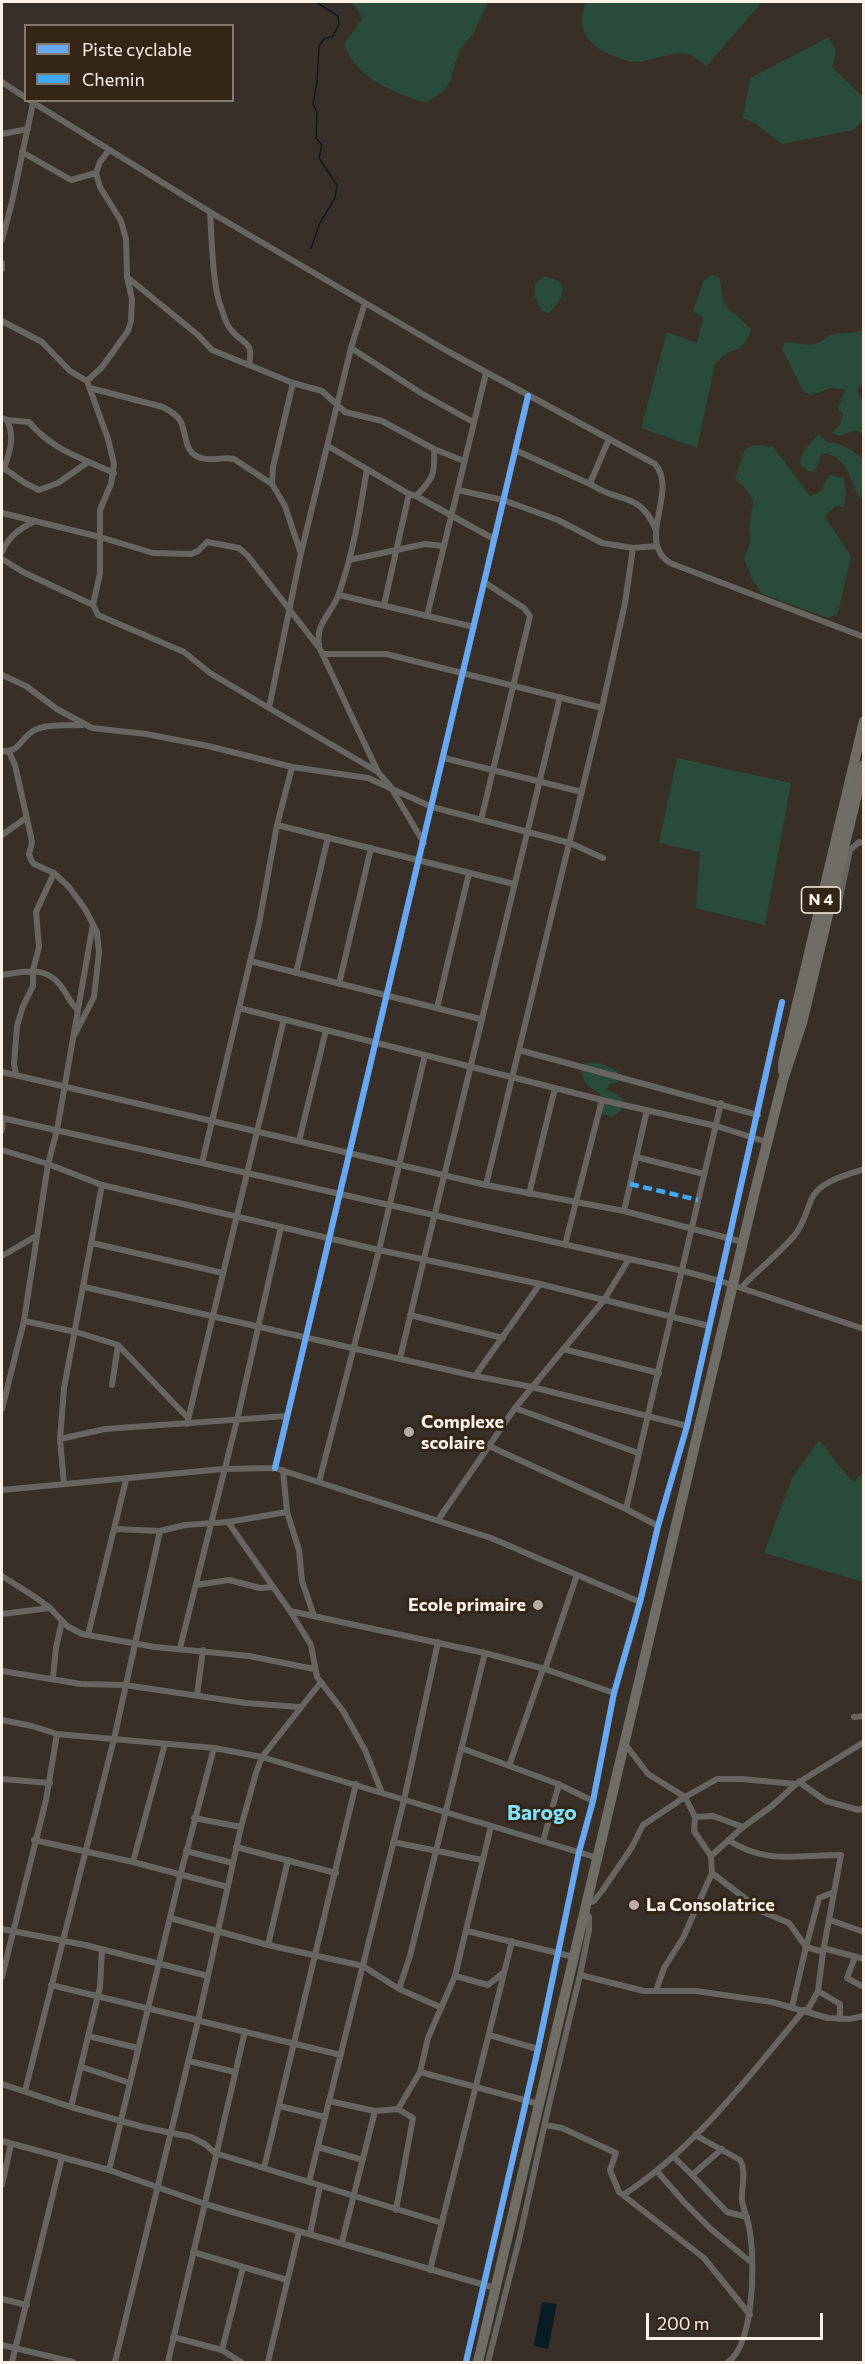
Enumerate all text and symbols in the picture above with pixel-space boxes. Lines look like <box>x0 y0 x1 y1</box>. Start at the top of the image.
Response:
legend <box>24 24 234 102</box>
text: Piste cyclable <box>82 38 192 60</box>
text: Chemin <box>82 68 145 90</box>
road number: N 4 <box>802 887 840 913</box>
place label: Complexe scolaire <box>421 1411 504 1454</box>
marker: Complexe scolaire <box>402 1425 416 1439</box>
place label: Ecole primaire <box>408 1594 526 1616</box>
marker: Ecole primaire <box>531 1598 545 1612</box>
district label: Barogo <box>507 1800 577 1826</box>
place label: La Consolatrice <box>646 1894 775 1916</box>
marker: La Consolatrice <box>627 1898 641 1912</box>
scale bar <box>649 2301 826 2339</box>
text: 200 m <box>657 2312 710 2334</box>

